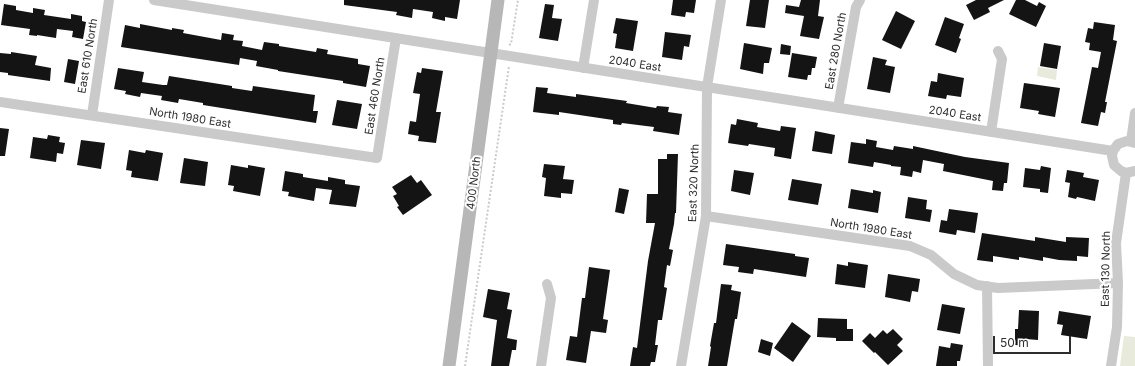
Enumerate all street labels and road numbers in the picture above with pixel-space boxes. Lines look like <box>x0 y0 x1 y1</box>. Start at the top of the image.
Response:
street label: East 280 North <box>823 11 849 91</box>
street label: East 610 North <box>76 17 100 95</box>
street label: 2040 East <box>608 53 662 75</box>
street label: East 460 North <box>362 56 388 136</box>
street label: 2040 East <box>928 103 982 125</box>
street label: North 1980 East <box>148 105 232 131</box>
street label: East 320 North <box>686 144 702 222</box>
street label: 400 North <box>464 156 484 210</box>
street label: North 1980 East <box>829 216 913 242</box>
street label: East 130 North <box>1099 231 1113 307</box>

